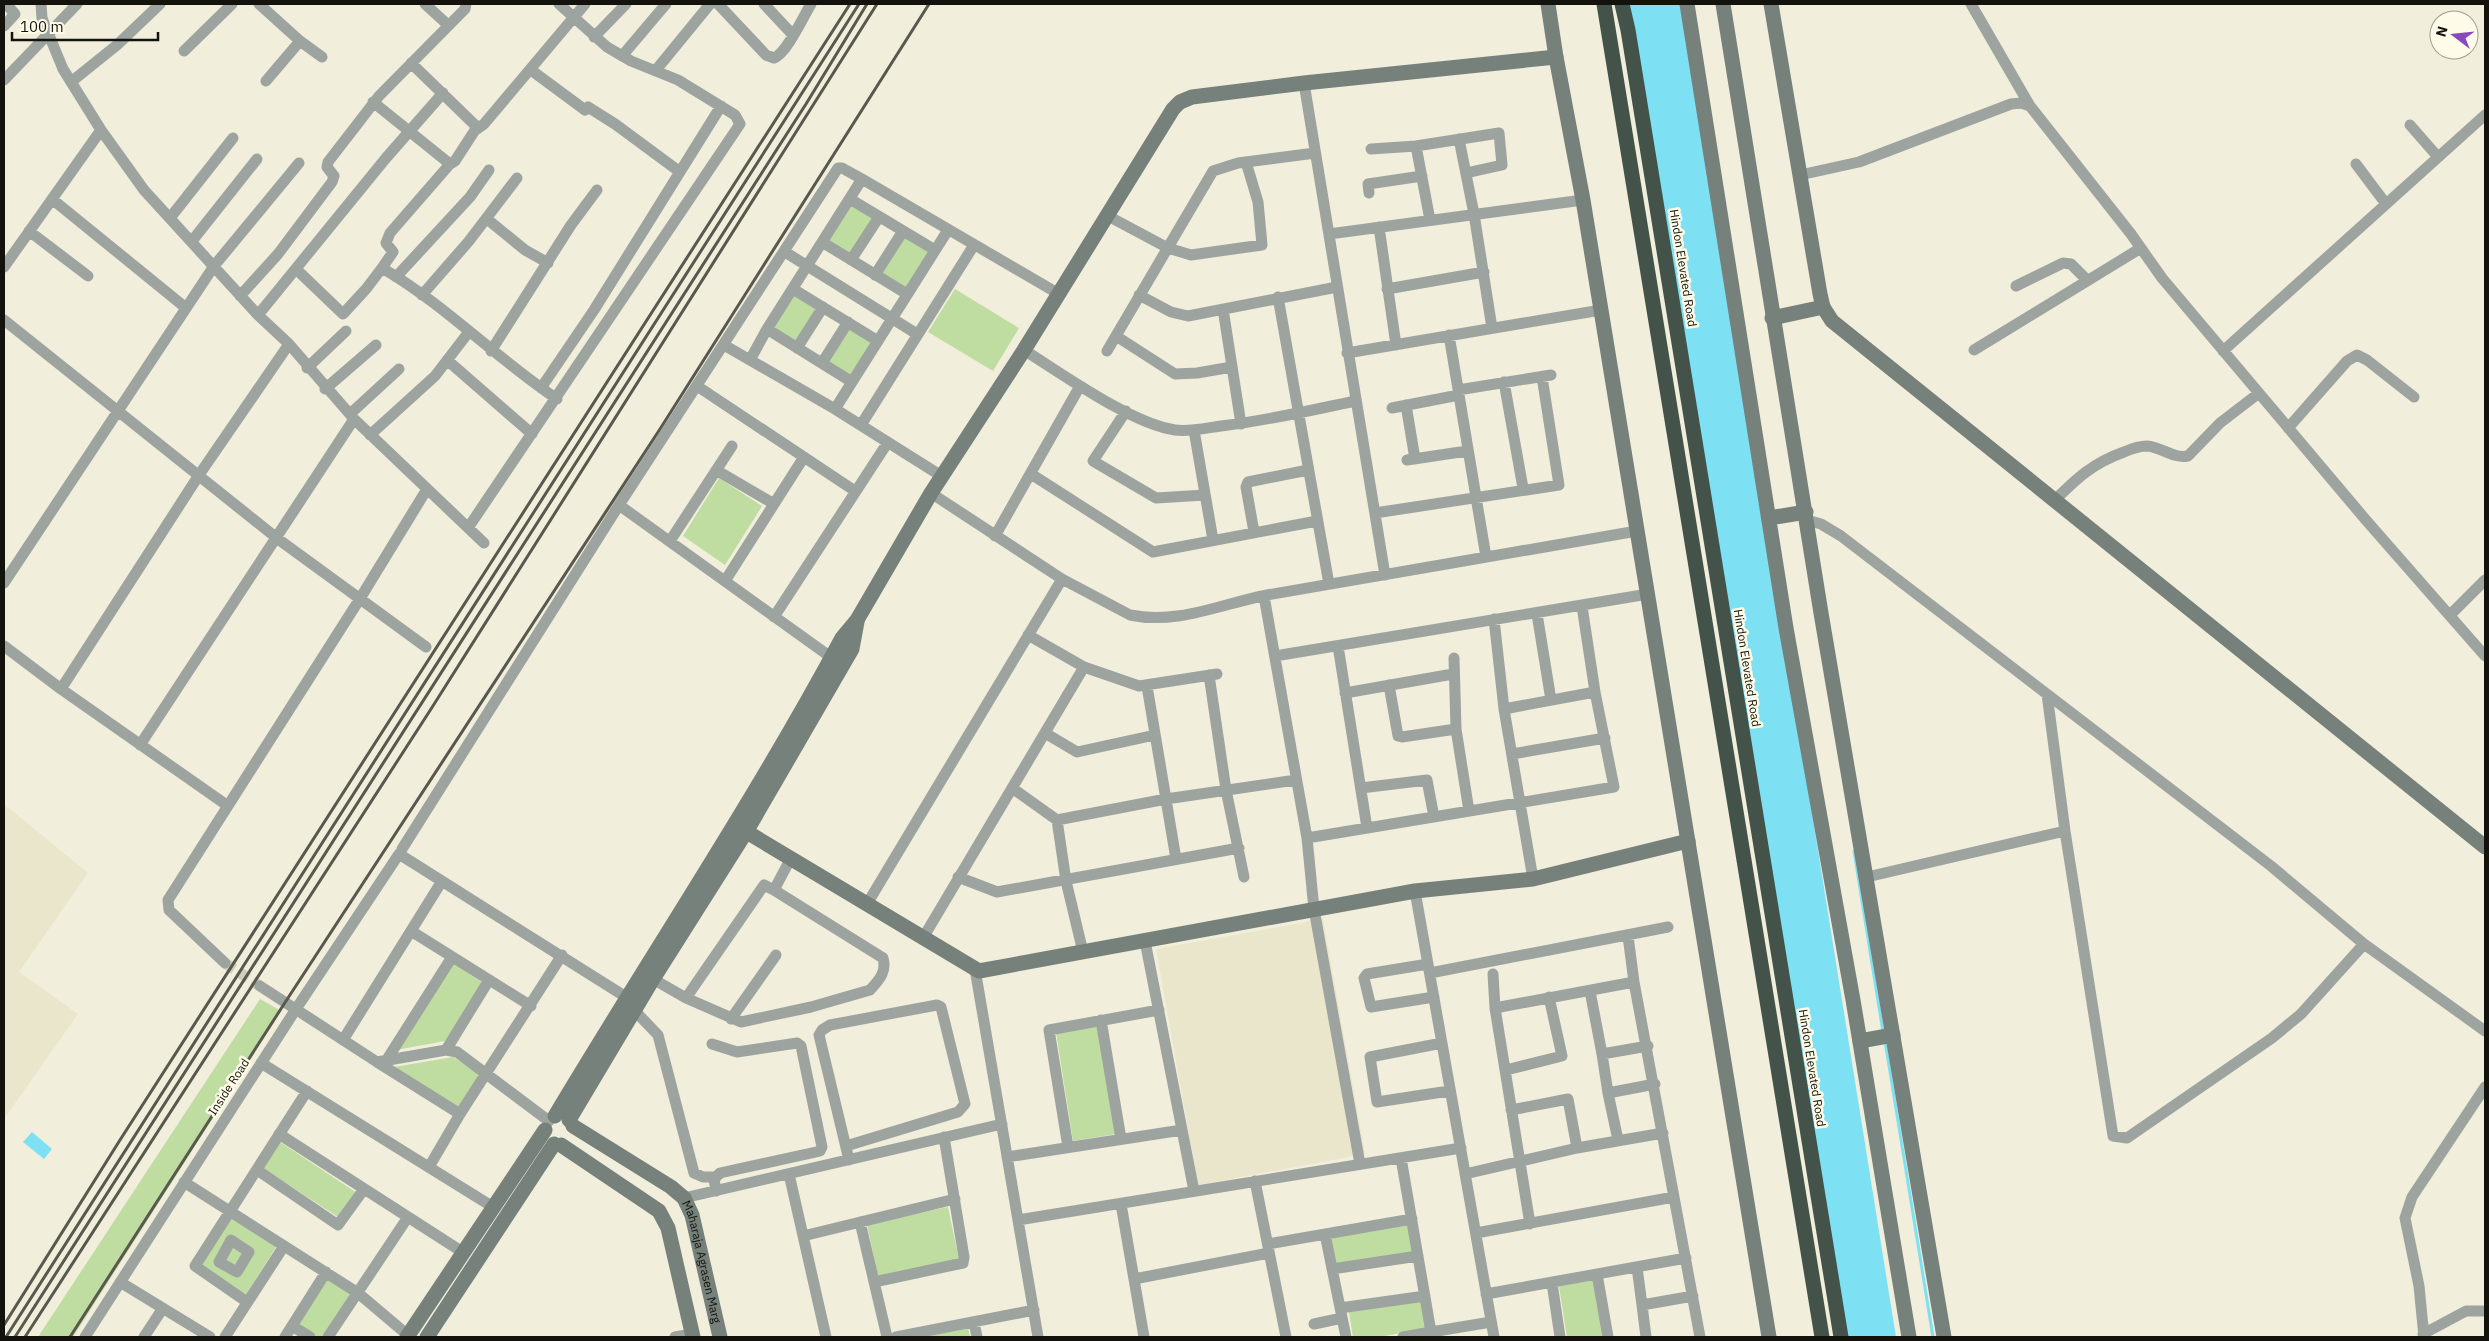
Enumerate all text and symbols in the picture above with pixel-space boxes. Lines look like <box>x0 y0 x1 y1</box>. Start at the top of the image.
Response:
scale bar <box>12 10 159 42</box>
north arrow <box>2429 10 2479 60</box>
text: 100 m <box>20 17 64 36</box>
text: N <box>2431 24 2452 39</box>
street label: Hindon Elevated Road <box>1667 208 1700 328</box>
street label: Hindon Elevated Road <box>1731 608 1764 728</box>
street label: Hindon Elevated Road <box>1796 1008 1829 1128</box>
street label: Inside Road <box>205 1056 252 1118</box>
street label: Maharaja Agrasen Marg <box>679 1198 725 1325</box>

